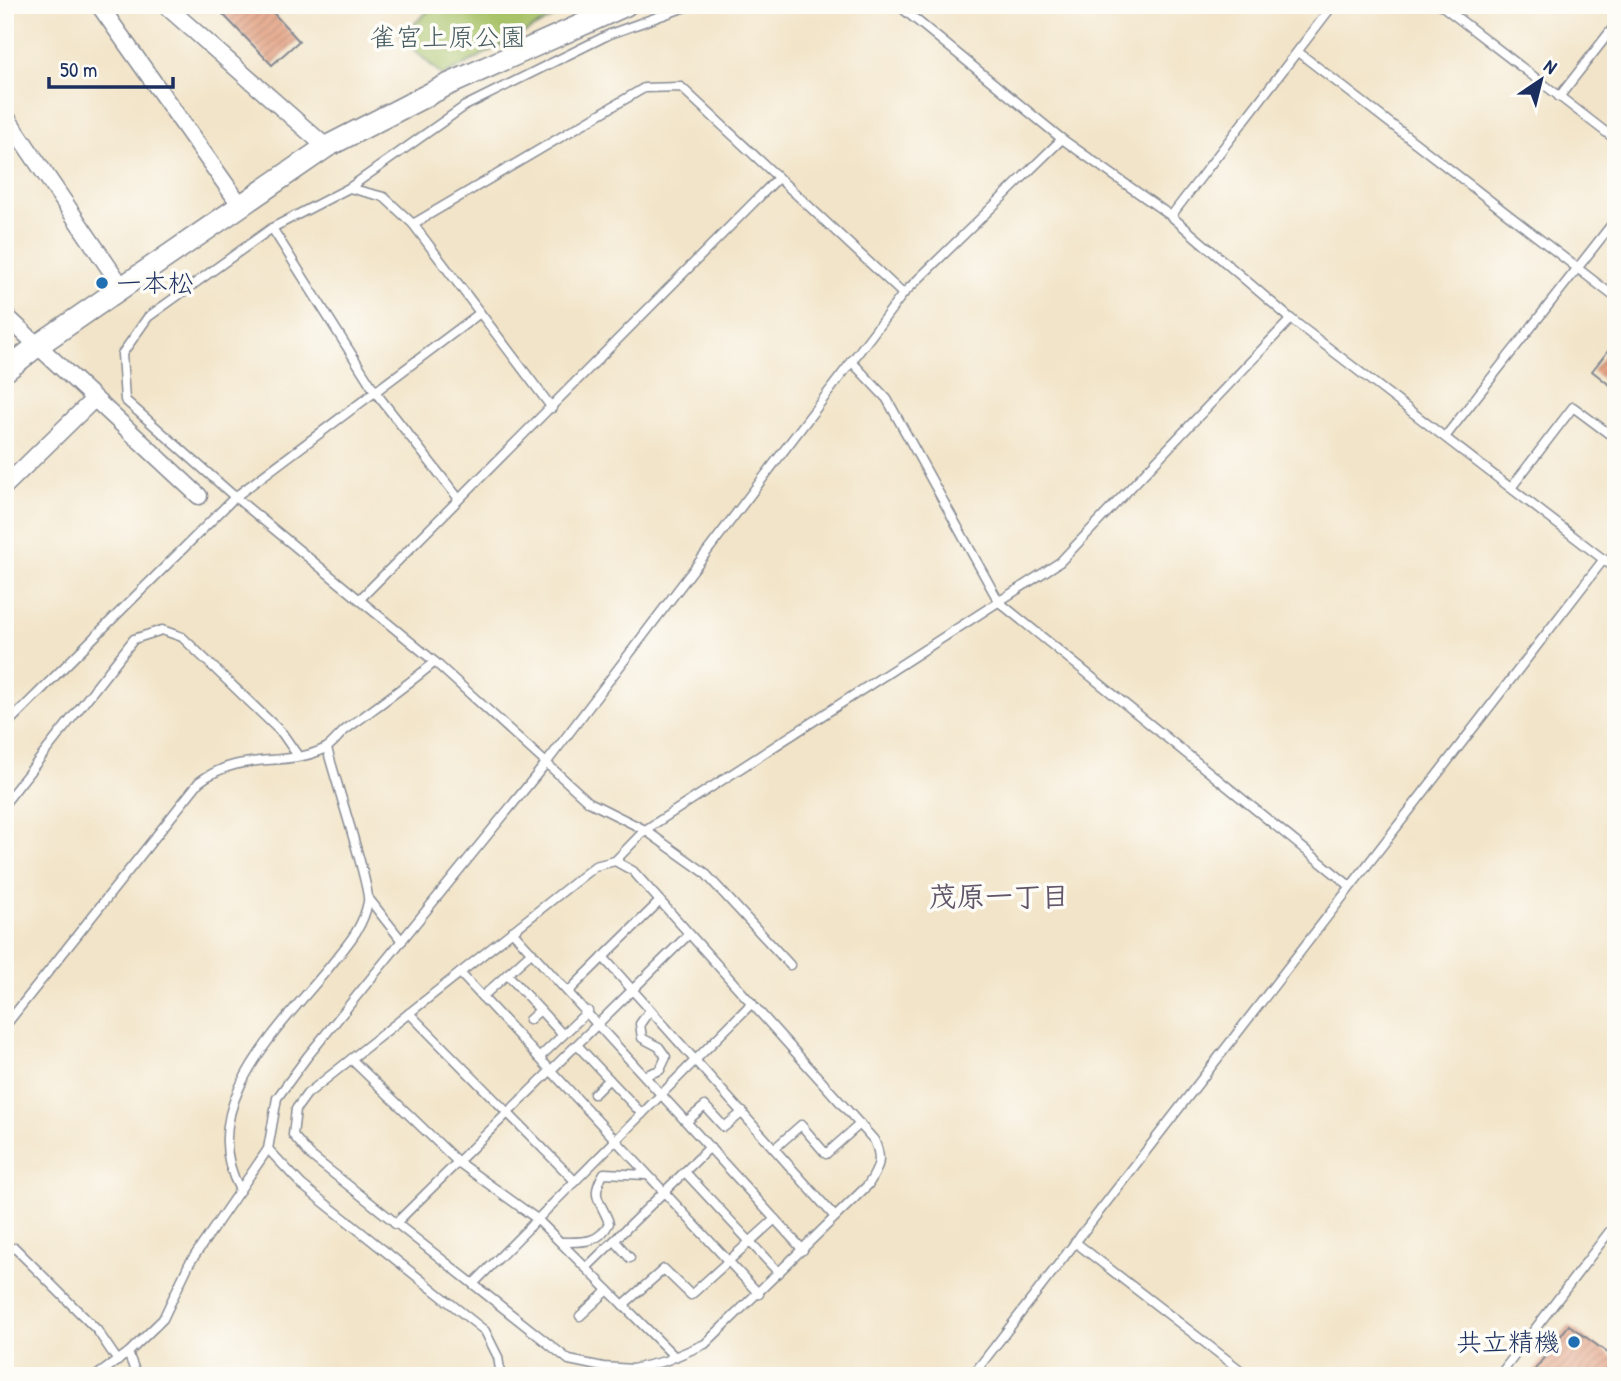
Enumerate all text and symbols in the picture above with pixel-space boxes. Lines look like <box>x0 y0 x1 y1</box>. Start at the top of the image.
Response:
park label: 雀宮上原公園 <box>370 19 526 54</box>
scale bar <box>49 46 173 90</box>
north arrow <box>1506 46 1576 116</box>
text: N <box>1539 53 1562 80</box>
text: 50 m <box>60 55 97 84</box>
place label: 一本松 <box>116 265 194 300</box>
marker: 一本松 <box>94 275 110 291</box>
district label: 茂原一丁目 <box>929 877 1069 915</box>
place label: 共立精機 <box>1456 1324 1560 1359</box>
marker: 共立精機 <box>1566 1334 1582 1350</box>

